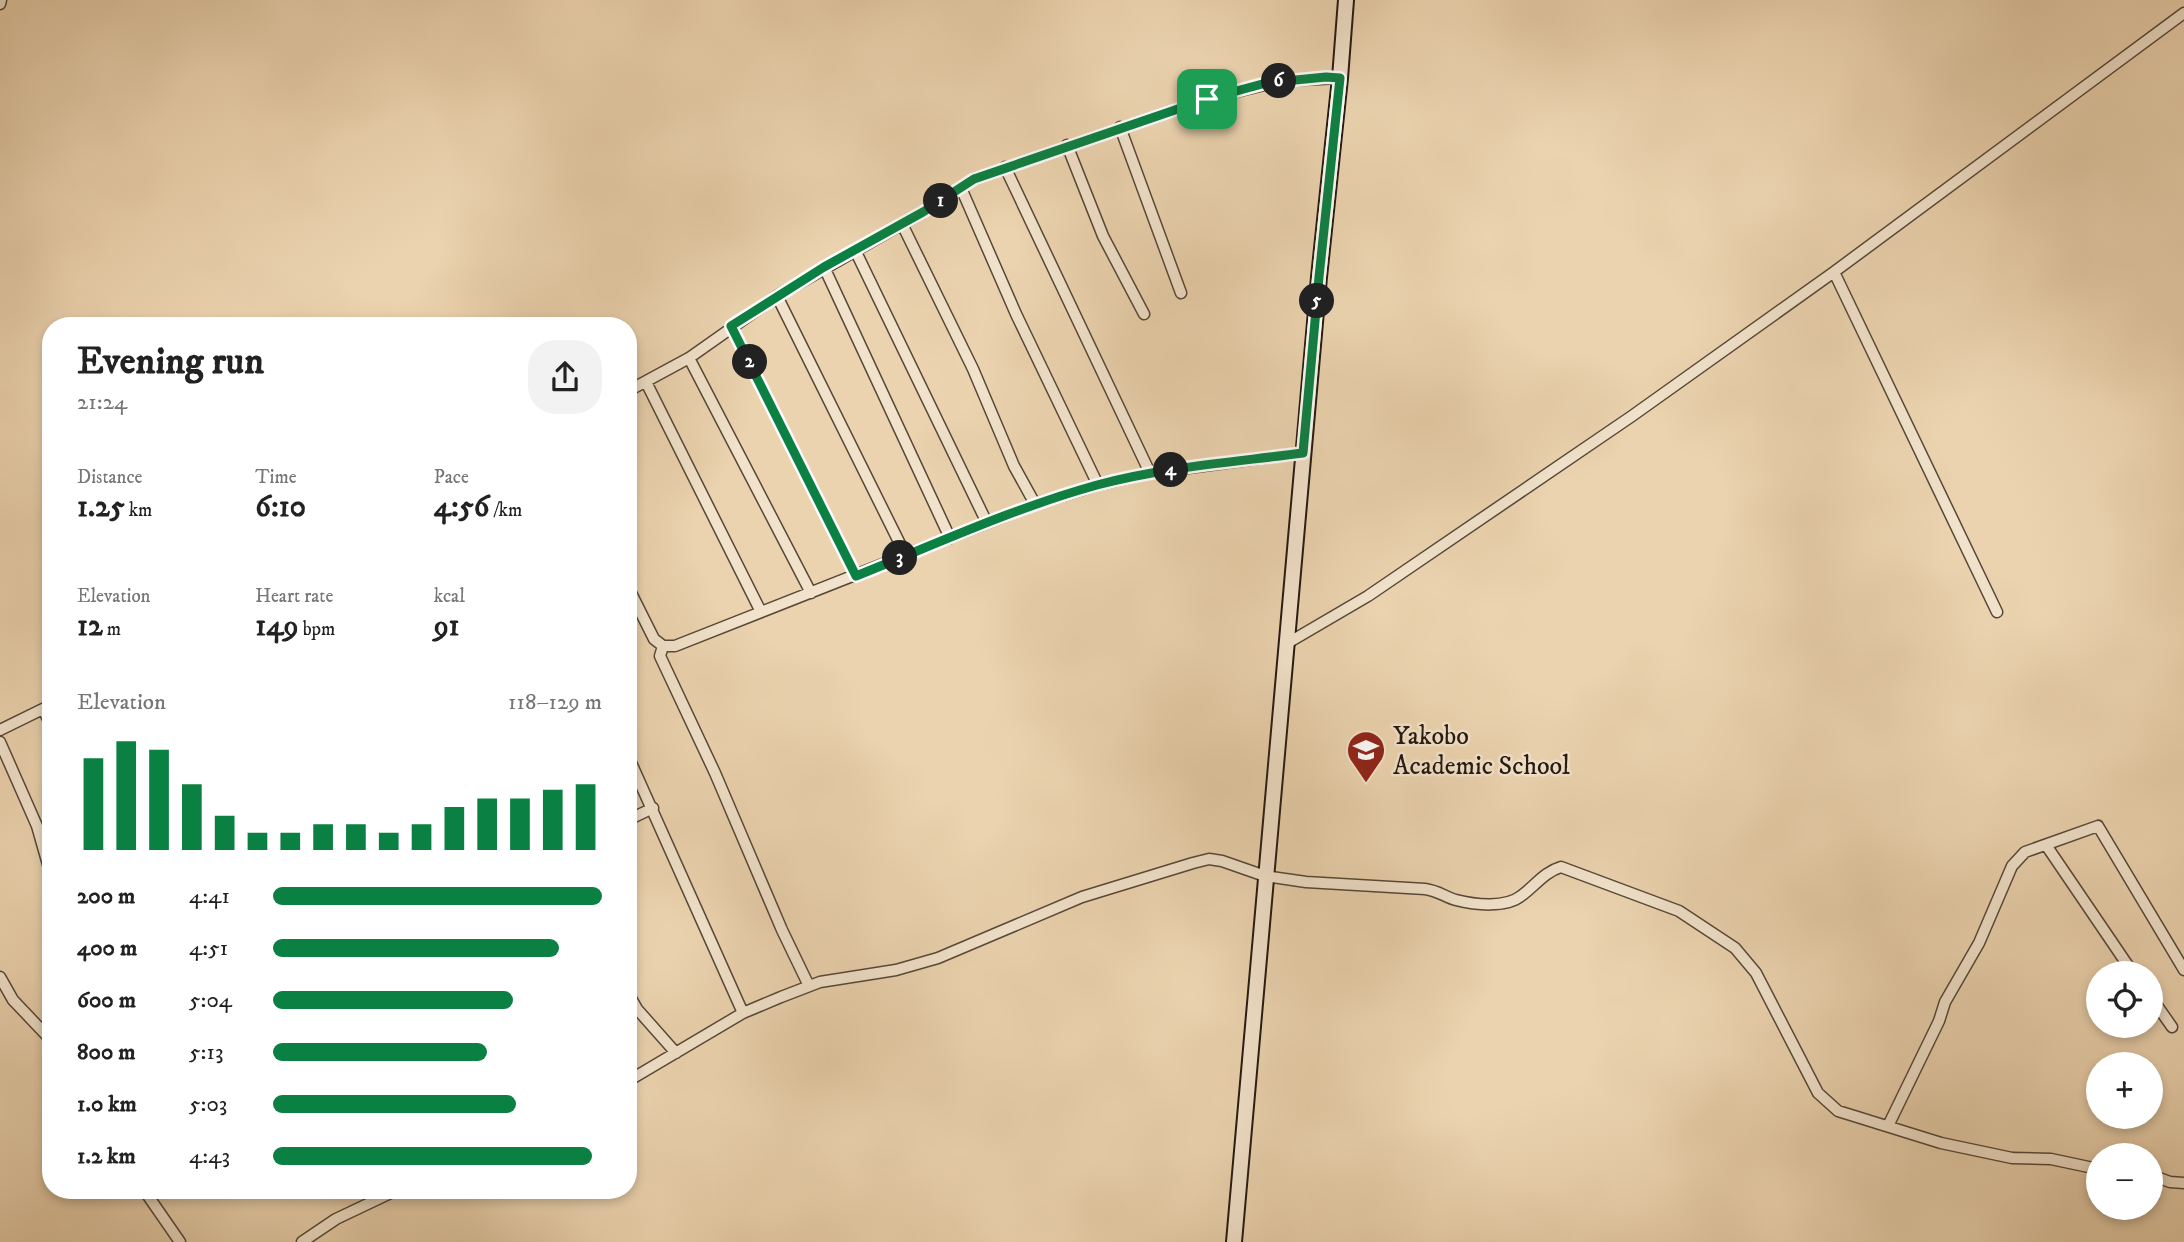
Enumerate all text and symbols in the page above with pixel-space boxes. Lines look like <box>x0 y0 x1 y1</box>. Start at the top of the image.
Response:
pin: 6 <box>1262 64 1296 98</box>
pin <box>1177 69 1237 129</box>
text: 6 <box>1274 69 1283 92</box>
icon: arrive <box>1188 80 1226 118</box>
pin: 1 <box>923 184 958 218</box>
text: 1 <box>937 189 944 212</box>
pin: 5 <box>1300 284 1334 318</box>
text: 5 <box>1312 289 1321 312</box>
text: Evening run <box>77 338 264 386</box>
button: share <box>528 340 602 414</box>
pin: 2 <box>732 344 768 380</box>
text: 2 <box>745 350 754 373</box>
text: 21:24 <box>77 388 127 417</box>
pin: 4 <box>1154 452 1188 488</box>
text: 4 <box>1165 458 1176 481</box>
text: Distance <box>77 466 142 489</box>
text: Time <box>255 466 297 489</box>
text: Pace <box>434 466 469 489</box>
text: 1.25 <box>77 489 125 526</box>
text: 6:10 <box>255 489 306 526</box>
text: 4:56 <box>434 489 489 526</box>
text: km <box>125 499 152 522</box>
text: /km <box>489 499 522 522</box>
pin: 3 <box>883 540 918 576</box>
text: 3 <box>896 546 903 569</box>
text: Elevation <box>77 585 151 608</box>
text: Heart rate <box>255 585 333 608</box>
text: kcal <box>434 585 465 608</box>
text: 12 <box>77 608 103 645</box>
text: 149 <box>255 608 299 645</box>
text: 91 <box>434 608 460 645</box>
text: m <box>103 618 121 641</box>
text: bpm <box>299 618 335 641</box>
text: Elevation <box>77 688 166 717</box>
text: 118–129 m <box>508 688 602 717</box>
place label: Yakobo Academic School <box>1393 720 1570 783</box>
school or university icon: Yakobo Academic School <box>1345 729 1387 784</box>
text: 200 m <box>77 882 135 911</box>
text: 4:41 <box>189 882 230 911</box>
text: 400 m <box>77 934 137 963</box>
text: 4:51 <box>189 934 228 963</box>
map controls <box>2086 961 2163 1220</box>
button: locate <box>2086 961 2163 1038</box>
text: 600 m <box>77 986 136 1015</box>
text: 5:04 <box>189 986 232 1015</box>
text: 800 m <box>77 1038 135 1067</box>
text: 5:13 <box>189 1038 223 1067</box>
button: + <box>2086 1052 2163 1129</box>
text: 1.0 km <box>77 1090 137 1119</box>
text: 5:03 <box>189 1090 227 1119</box>
text: 1.2 km <box>77 1142 136 1171</box>
text: 4:43 <box>189 1142 230 1171</box>
button: − <box>2086 1143 2163 1220</box>

